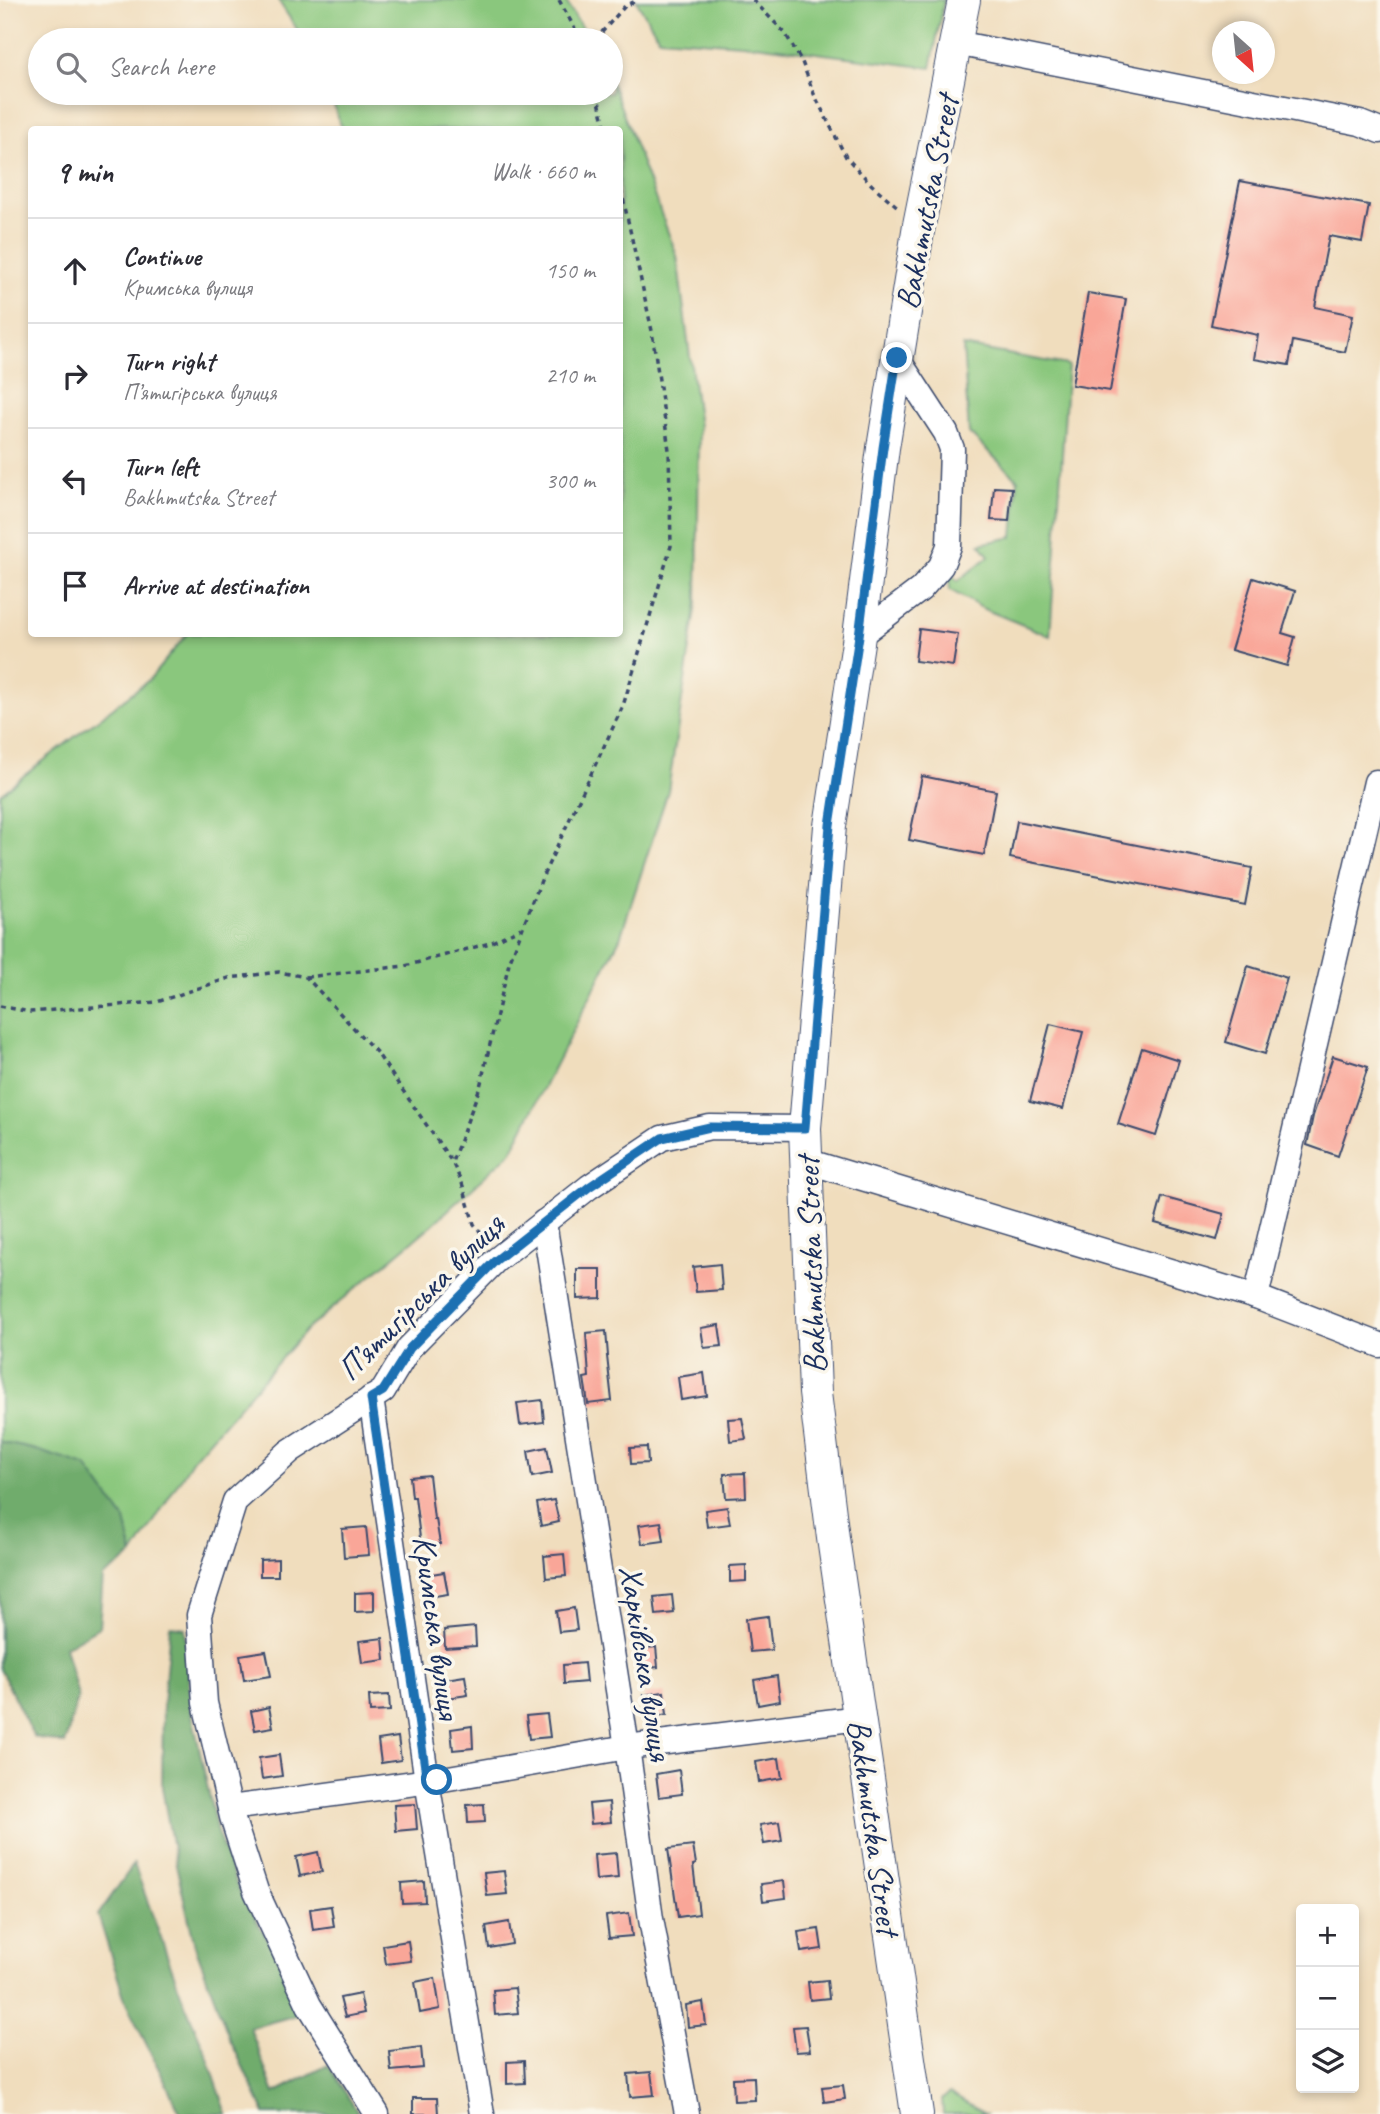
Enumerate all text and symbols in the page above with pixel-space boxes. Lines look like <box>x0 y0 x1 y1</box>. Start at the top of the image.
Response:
north arrow <box>1212 21 1275 84</box>
search box <box>28 28 623 105</box>
icon: search <box>52 48 90 86</box>
text: Search here <box>108 50 214 83</box>
street label: Bakhmutska Street <box>886 88 969 313</box>
text: 9 min <box>56 153 113 191</box>
text: Walk · 660 m <box>491 157 595 186</box>
text: Continue <box>123 240 201 273</box>
icon: ahead <box>56 252 94 290</box>
text: 150 m <box>546 256 595 285</box>
text: Кримська вулиця <box>123 273 252 302</box>
route end <box>881 342 912 373</box>
text: Turn right <box>123 345 214 378</box>
icon: right <box>56 357 94 395</box>
text: 210 m <box>546 361 595 390</box>
text: П’ятигірська вулиця <box>123 378 276 407</box>
text: Turn left <box>123 450 198 483</box>
icon: left <box>56 462 94 500</box>
text: 300 m <box>546 466 595 495</box>
text: Bakhmutska Street <box>123 483 274 512</box>
icon: arrive <box>56 567 94 605</box>
text: Arrive at destination <box>123 569 309 602</box>
street label: Bakhmutska Street <box>786 1152 836 1374</box>
street label: П’ятигірська вулиця <box>328 1203 514 1389</box>
street label: Кримська вулиця <box>403 1533 471 1724</box>
street label: Харківська вулиця <box>610 1562 682 1765</box>
street label: Bakhmutska Street <box>838 1717 910 1941</box>
route start <box>421 1764 452 1795</box>
map controls <box>1296 1904 1359 2093</box>
button: + <box>1296 1904 1359 1967</box>
button: − <box>1296 1967 1359 2030</box>
button: layers <box>1296 2030 1359 2093</box>

